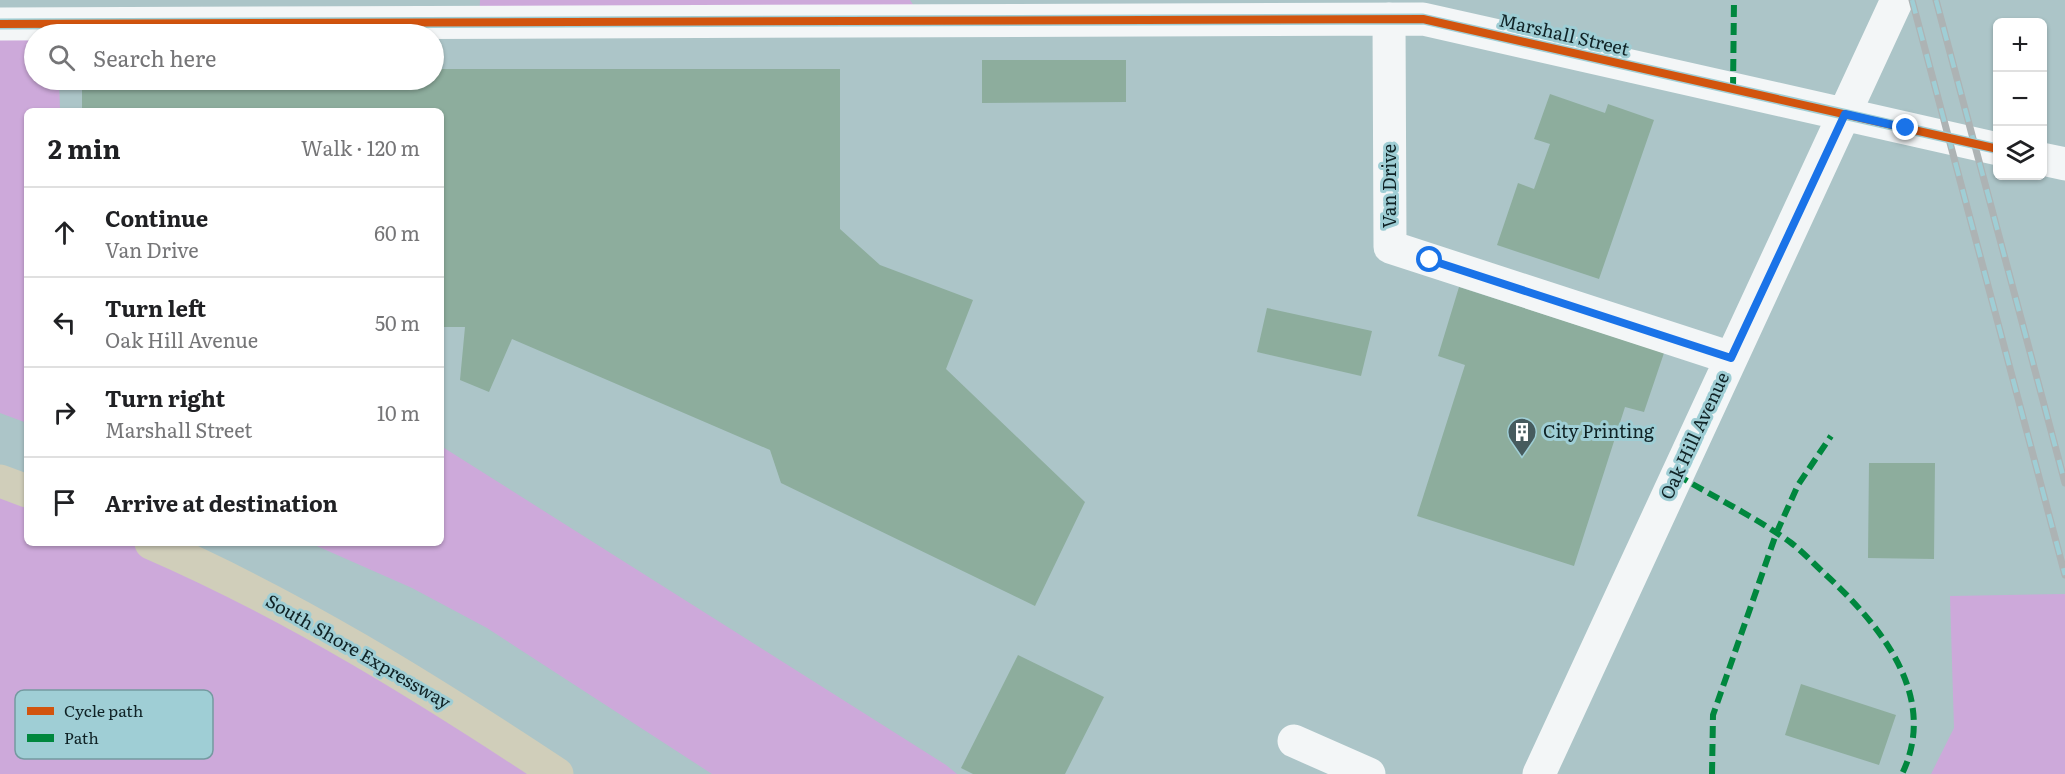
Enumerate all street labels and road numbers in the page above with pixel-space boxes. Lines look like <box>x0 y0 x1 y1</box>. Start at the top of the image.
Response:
street label: Marshall Street <box>1497 5 1633 62</box>
street label: Van Drive <box>1375 144 1402 228</box>
street label: Oak Hill Avenue <box>1652 367 1735 504</box>
street label: South Shore Expressway <box>261 587 457 715</box>

